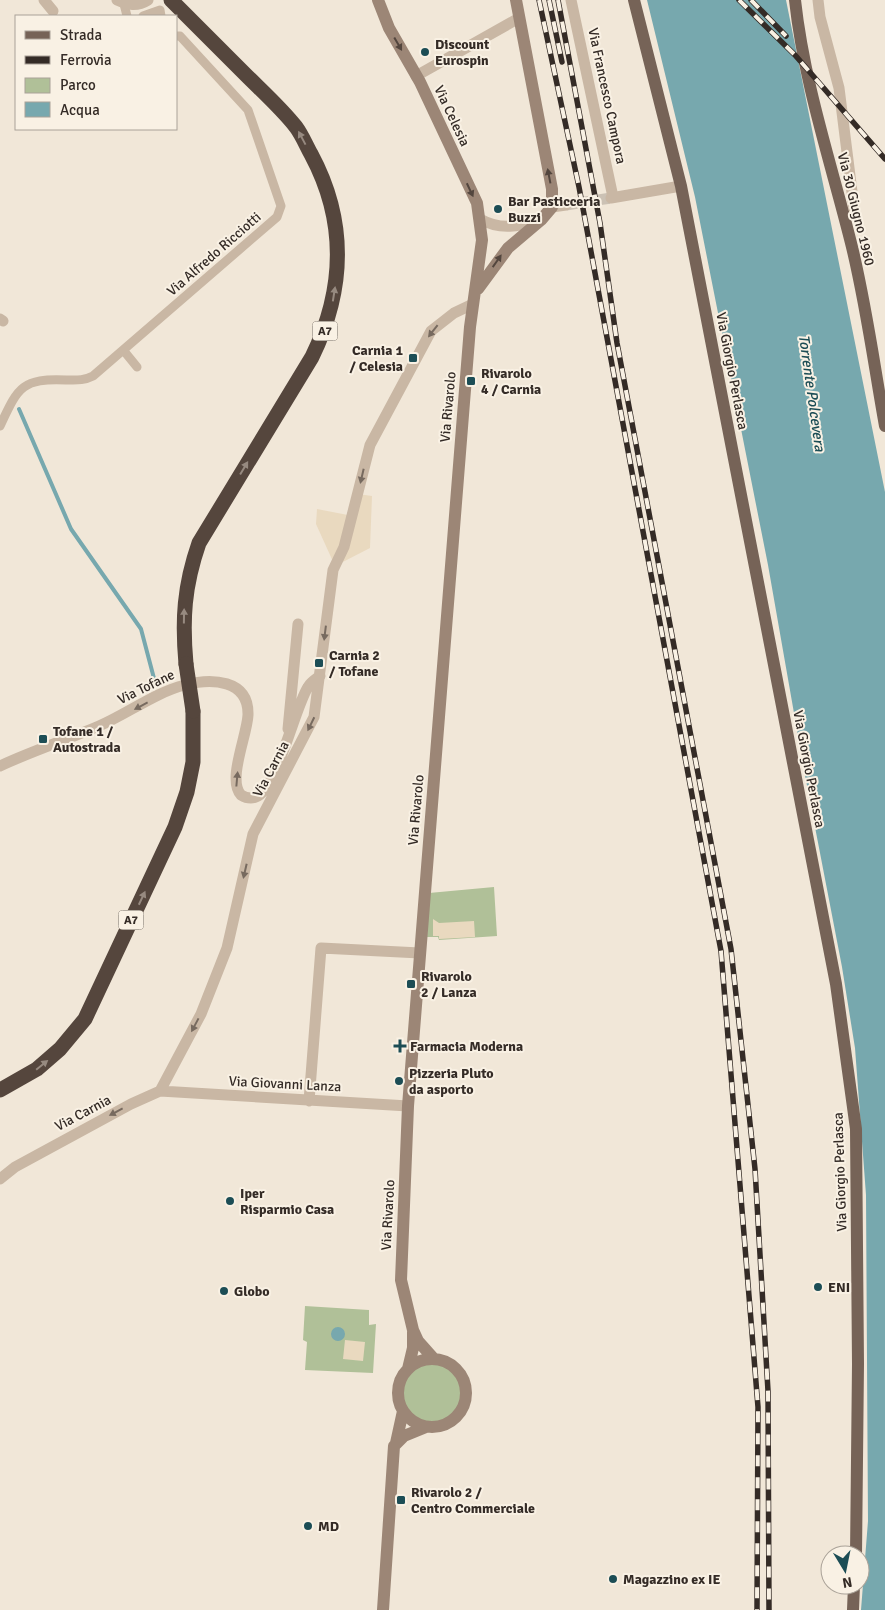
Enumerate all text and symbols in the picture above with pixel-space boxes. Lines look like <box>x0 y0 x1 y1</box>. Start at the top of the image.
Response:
legend <box>15 15 178 130</box>
text: Strada <box>60 26 102 44</box>
street label: Via Francesco Campora <box>584 26 630 166</box>
place label: Discount Eurospin <box>435 36 490 69</box>
one-way arrow <box>394 37 402 52</box>
marker: Discount Eurospin <box>419 46 431 58</box>
text: Ferrovia <box>60 51 112 69</box>
text: Parco <box>60 76 96 94</box>
street label: Via Celesia <box>430 83 474 149</box>
text: Acqua <box>60 101 100 119</box>
one-way arrow <box>298 131 306 146</box>
street label: Via 30 Giugno 1960 <box>834 151 878 267</box>
one-way arrow <box>545 168 553 183</box>
one-way arrow <box>467 183 475 197</box>
place label: Bar Pasticceria Buzzi <box>508 193 600 226</box>
marker: Bar Pasticceria Buzzi <box>492 203 504 215</box>
street label: Via Alfredo Ricciotti <box>163 208 265 300</box>
one-way arrow <box>492 254 502 268</box>
one-way arrow <box>331 285 339 301</box>
street label: Via Giorgio Perlasca <box>712 311 752 431</box>
road number: A7 <box>312 322 338 341</box>
one-way arrow <box>428 324 438 338</box>
water label: Torrente Polcevera <box>795 333 829 453</box>
place label: Carnia 1 / Celesia <box>349 342 403 375</box>
marker: Carnia 1 / Celesia <box>407 352 419 364</box>
place label: Rivarolo 4 / Carnia <box>481 365 541 398</box>
street label: Via Rivarolo <box>436 371 460 443</box>
marker: Rivarolo 4 / Carnia <box>465 375 477 387</box>
one-way arrow <box>240 461 249 474</box>
one-way arrow <box>358 468 366 483</box>
one-way arrow <box>180 607 188 623</box>
one-way arrow <box>321 625 329 641</box>
place label: Carnia 2 / Tofane <box>329 647 380 680</box>
marker: Carnia 2 / Tofane <box>313 657 325 669</box>
street label: Via Tofane <box>115 666 177 708</box>
one-way arrow <box>134 702 149 710</box>
street label: Via Giorgio Perlasca <box>789 709 829 829</box>
one-way arrow <box>306 717 314 731</box>
place label: Tofane 1 / Autostrada <box>53 723 121 756</box>
marker: Tofane 1 / Autostrada <box>37 733 49 745</box>
street label: Via Carnia <box>249 738 293 800</box>
one-way arrow <box>233 771 241 787</box>
street label: Via Rivarolo <box>404 774 428 846</box>
one-way arrow <box>241 864 249 879</box>
one-way arrow <box>138 890 146 905</box>
road number: A7 <box>118 910 144 930</box>
place label: Rivarolo 2 / Lanza <box>421 968 477 1001</box>
marker: Rivarolo 2 / Lanza <box>405 978 417 990</box>
one-way arrow <box>191 1018 199 1033</box>
place label: Farmacia Moderna <box>410 1038 523 1055</box>
marker: Farmacia Moderna <box>394 1040 406 1052</box>
one-way arrow <box>35 1059 48 1070</box>
place label: Pizzeria Pluto da asporto <box>409 1065 494 1098</box>
street label: Via Giovanni Lanza <box>228 1073 342 1095</box>
marker: Pizzeria Pluto da asporto <box>393 1075 405 1087</box>
street label: Via Carnia <box>52 1091 114 1135</box>
one-way arrow <box>109 1108 123 1116</box>
street label: Via Giorgio Perlasca <box>829 1112 851 1232</box>
street label: Via Rivarolo <box>378 1179 398 1251</box>
place label: Iper Risparmio Casa <box>240 1185 334 1218</box>
marker: Iper Risparmio Casa <box>224 1195 236 1207</box>
place label: ENI <box>828 1279 850 1296</box>
marker: ENI <box>812 1281 824 1293</box>
place label: Globo <box>234 1283 270 1300</box>
marker: Globo <box>218 1285 230 1297</box>
place label: Rivarolo 2 / Centro Commerciale <box>411 1484 535 1517</box>
marker: Rivarolo 2 / Centro Commerciale <box>395 1494 407 1506</box>
place label: MD <box>318 1518 339 1535</box>
marker: MD <box>302 1520 314 1532</box>
north arrow <box>820 1545 870 1595</box>
place label: Magazzino ex IE <box>623 1571 720 1588</box>
marker: Magazzino ex IE <box>607 1573 619 1585</box>
text: N <box>841 1573 853 1592</box>

